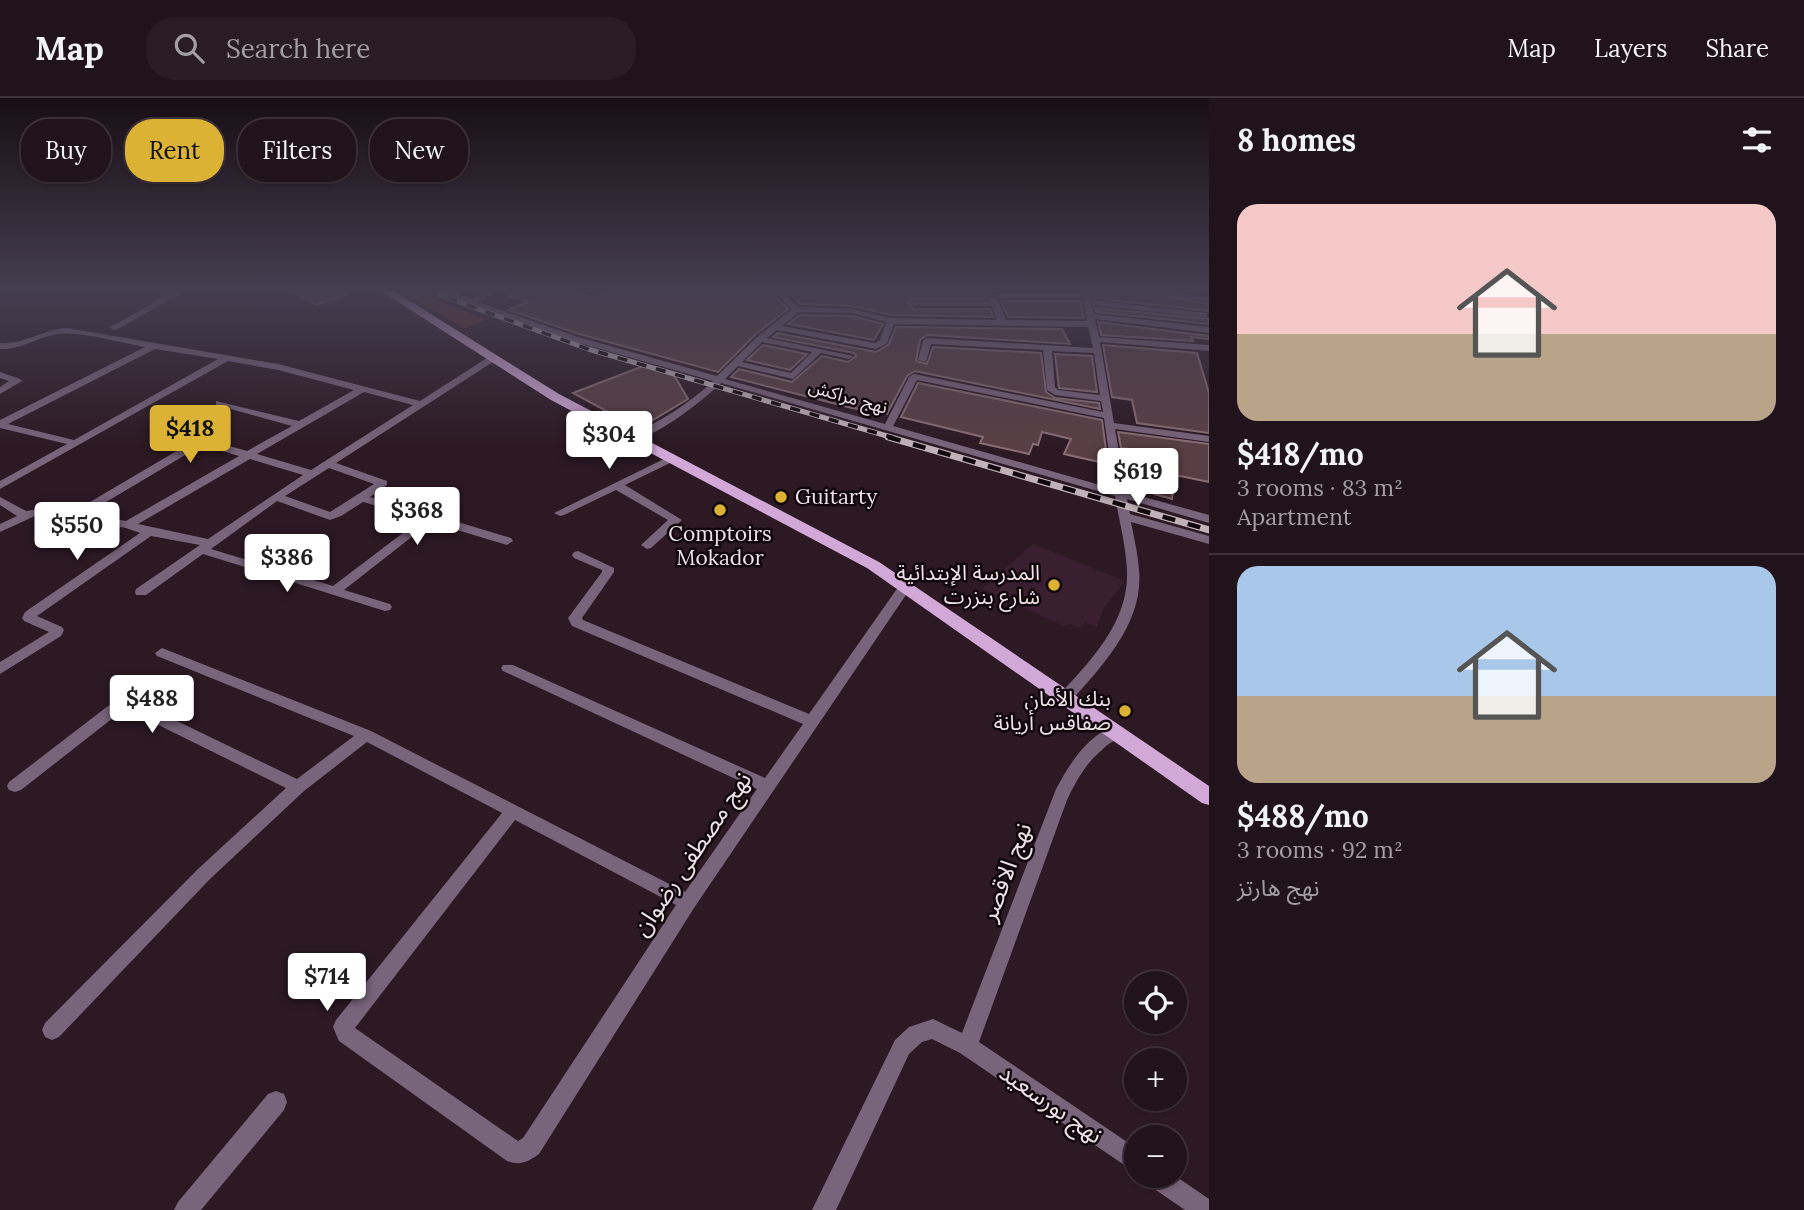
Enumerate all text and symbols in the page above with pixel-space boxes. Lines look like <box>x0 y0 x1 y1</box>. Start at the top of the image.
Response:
search box <box>146 17 636 80</box>
text: Map <box>35 27 104 69</box>
icon: search <box>170 29 208 67</box>
text: Search here <box>226 32 370 65</box>
text: Map <box>1507 33 1556 64</box>
text: Layers <box>1594 33 1667 64</box>
text: Share <box>1705 33 1769 64</box>
chip: Buy <box>21 119 111 182</box>
chip: Rent <box>125 119 224 182</box>
chip: Filters <box>238 119 356 182</box>
chip: New <box>370 119 468 182</box>
text: 8 homes <box>1237 121 1356 159</box>
icon: filters <box>1738 121 1776 159</box>
icon: home <box>1444 250 1570 376</box>
street label: نهج مراكش <box>805 374 890 421</box>
pin: $418 <box>149 406 231 465</box>
pin: $304 <box>568 412 650 471</box>
text: $418 <box>166 413 214 442</box>
text: $304 <box>582 419 636 448</box>
text: $418/mo <box>1237 435 1364 473</box>
pin: $619 <box>1097 448 1179 508</box>
text: $619 <box>1113 456 1163 485</box>
text: 3 rooms · 83 m² <box>1237 473 1403 502</box>
place label: Guitarty <box>795 483 877 510</box>
pin: $368 <box>376 488 458 547</box>
marker: Guitarty <box>773 489 789 505</box>
text: $368 <box>391 495 443 524</box>
marker: Comptoirs Mokador <box>712 502 728 518</box>
text: Apartment <box>1237 502 1352 531</box>
pin: $550 <box>36 503 118 562</box>
text: $550 <box>51 510 104 539</box>
place label: Comptoirs Mokador <box>668 520 772 571</box>
pin: $386 <box>246 534 328 594</box>
text: $386 <box>261 542 313 571</box>
place label: المدرسة الإبتدائية شارع بنزرت <box>896 559 1040 612</box>
marker: المدرسة الإبتدائية شارع بنزرت <box>1046 577 1062 593</box>
icon: home <box>1444 612 1570 738</box>
pin: $488 <box>111 676 193 735</box>
text: $488 <box>126 683 178 712</box>
place label: بنك الأمان صفاقس أريانة <box>994 685 1111 736</box>
marker: بنك الأمان صفاقس أريانة <box>1117 703 1133 719</box>
street label: نهج مصطفى رضوان <box>625 765 760 943</box>
text: $488/mo <box>1237 797 1369 835</box>
street label: نهج الاقصر <box>972 818 1040 927</box>
text: 3 rooms · 92 m² <box>1237 835 1403 864</box>
text: نهج هارتز <box>1237 873 1319 902</box>
pin: $714 <box>286 954 368 1013</box>
text: $714 <box>304 961 350 990</box>
map controls <box>1124 971 1187 1188</box>
button: locate <box>1124 971 1187 1034</box>
button: + <box>1124 1048 1187 1111</box>
street label: نهج بورسعيد <box>992 1057 1109 1152</box>
button: − <box>1124 1125 1187 1188</box>

